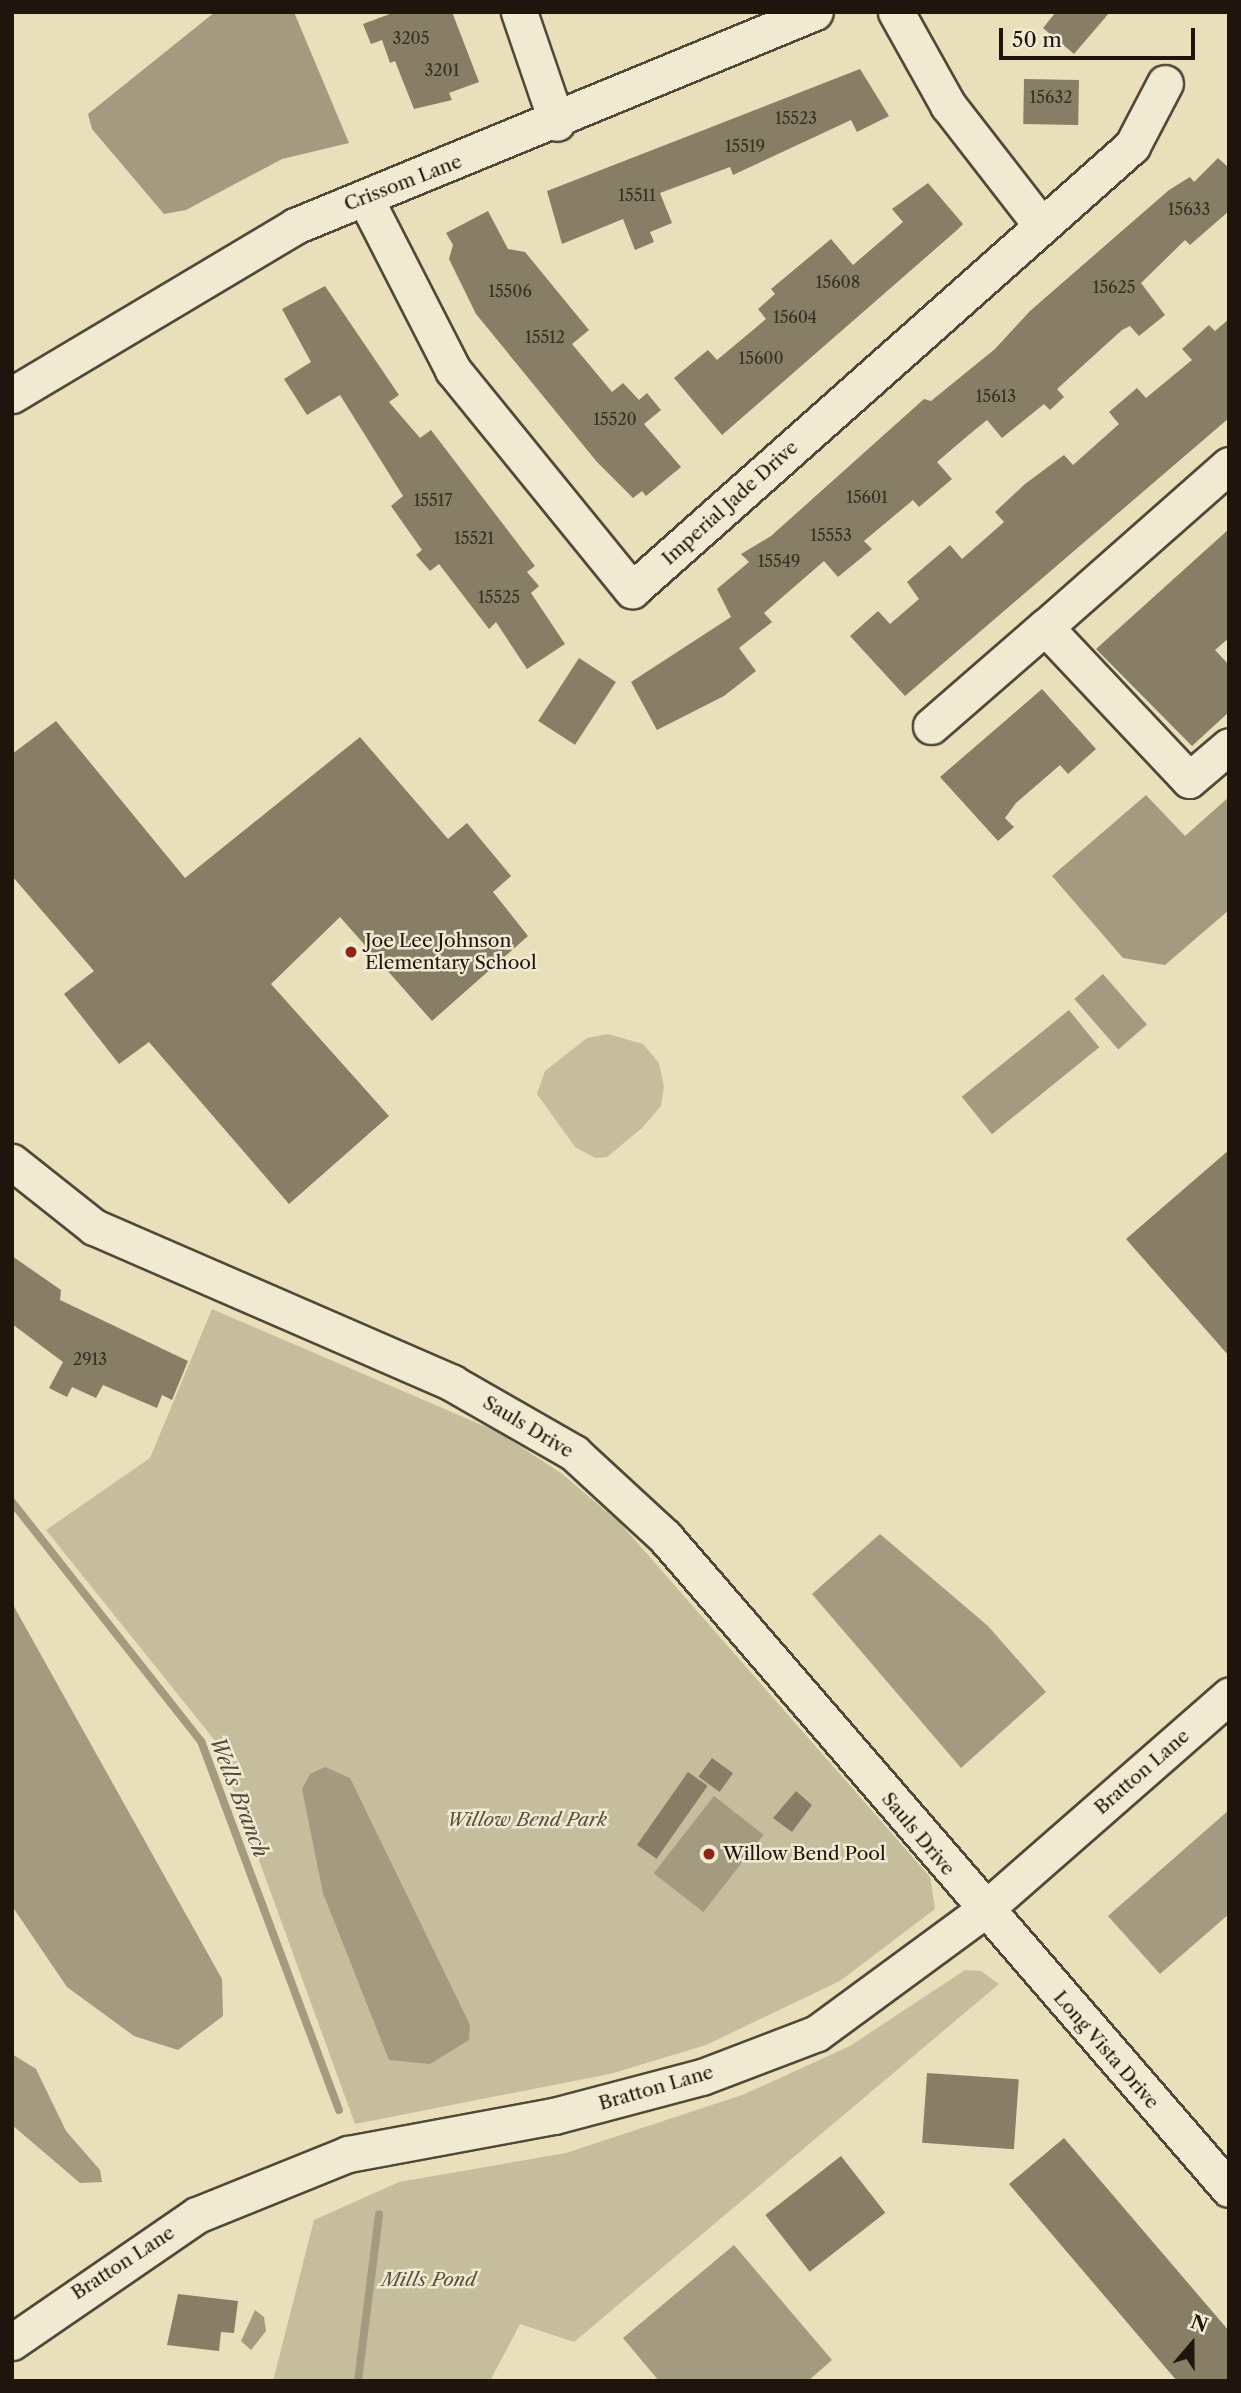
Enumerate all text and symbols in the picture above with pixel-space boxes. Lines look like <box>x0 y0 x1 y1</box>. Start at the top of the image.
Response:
scale bar <box>1003 14 1199 58</box>
text: 50 m <box>1012 27 1062 52</box>
house number: 3205 <box>393 28 429 48</box>
house number: 3201 <box>425 60 459 80</box>
house number: 15632 <box>1030 87 1072 107</box>
house number: 15523 <box>775 108 817 128</box>
house number: 15519 <box>725 136 765 156</box>
street label: Crissom Lane <box>341 150 465 216</box>
house number: 15511 <box>618 185 656 205</box>
house number: 15633 <box>1168 199 1210 219</box>
house number: 15608 <box>816 272 860 292</box>
house number: 15625 <box>1093 277 1135 297</box>
house number: 15506 <box>488 281 532 301</box>
house number: 15604 <box>773 307 817 327</box>
house number: 15512 <box>525 327 565 347</box>
house number: 15600 <box>738 348 784 368</box>
house number: 15613 <box>976 386 1016 406</box>
house number: 15520 <box>593 409 637 429</box>
street label: Imperial Jade Drive <box>657 436 803 570</box>
house number: 15601 <box>846 487 888 507</box>
house number: 15517 <box>414 490 452 510</box>
house number: 15553 <box>810 525 852 545</box>
house number: 15521 <box>454 528 494 548</box>
house number: 15549 <box>758 551 800 571</box>
house number: 15525 <box>478 587 520 607</box>
place label: Joe Lee Johnson Elementary School <box>365 930 537 974</box>
marker: Joe Lee Johnson Elementary School <box>343 944 359 960</box>
house number: 2913 <box>73 1349 107 1369</box>
street label: Sauls Drive <box>479 1391 577 1463</box>
street label: Bratton Lane <box>1090 1725 1194 1819</box>
water label: Wells Branch <box>204 1733 274 1861</box>
street label: Sauls Drive <box>877 1788 959 1880</box>
park label: Willow Bend Park <box>447 1809 607 1831</box>
place label: Willow Bend Pool <box>723 1843 886 1865</box>
marker: Willow Bend Pool <box>701 1846 717 1862</box>
street label: Long Vista Drive <box>1048 1986 1164 2114</box>
street label: Bratton Lane <box>596 2061 716 2115</box>
street label: Bratton Lane <box>67 2221 179 2305</box>
park label: Mills Pond <box>382 2269 476 2291</box>
north arrow <box>1157 2309 1227 2379</box>
text: N <box>1188 2310 1211 2337</box>

